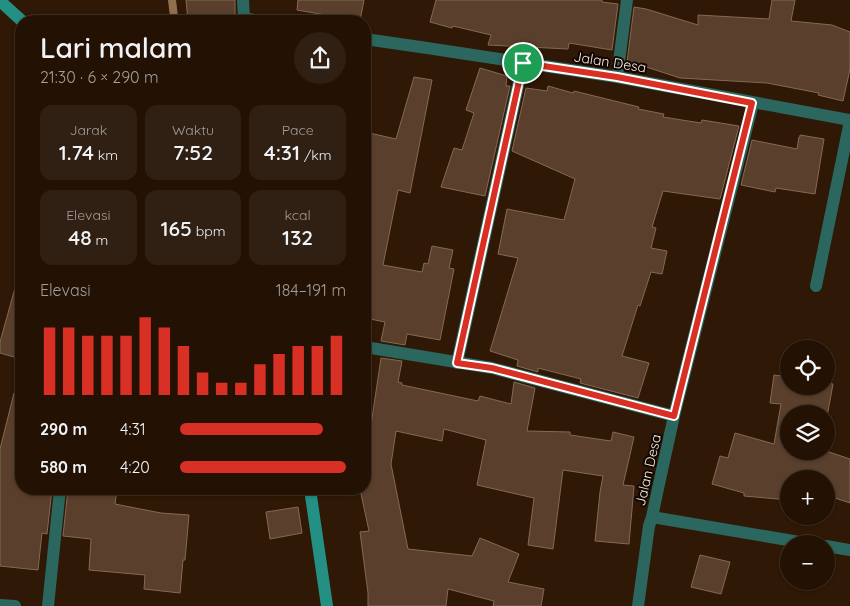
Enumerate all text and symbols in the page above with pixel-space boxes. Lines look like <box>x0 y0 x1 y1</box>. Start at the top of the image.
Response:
text: Lari malam <box>40 30 192 65</box>
button: share <box>294 32 346 84</box>
pin <box>502 42 544 84</box>
street label: Jalan Desa <box>572 47 648 77</box>
icon: arrive <box>509 49 537 77</box>
text: 21:30 · 6 × 290 m <box>40 67 159 87</box>
text: Jarak <box>69 121 107 139</box>
text: Waktu <box>172 121 214 139</box>
text: Pace <box>282 121 314 139</box>
text: 1.74 <box>59 139 94 165</box>
text: 7:52 <box>173 139 213 165</box>
text: 4:31 <box>264 139 300 165</box>
text: km <box>94 146 118 164</box>
text: /km <box>300 146 332 164</box>
text: Elevasi <box>66 206 110 224</box>
text: kcal <box>285 206 311 224</box>
text: 165 <box>160 215 192 241</box>
text: bpm <box>192 222 225 240</box>
text: 48 <box>68 224 92 250</box>
text: 132 <box>282 224 313 250</box>
text: m <box>92 231 108 249</box>
text: Elevasi <box>40 280 91 300</box>
text: 184–191 m <box>276 280 346 300</box>
map controls <box>780 340 835 590</box>
button: locate <box>780 340 835 395</box>
button: layers <box>780 405 835 460</box>
text: 290 m <box>40 419 87 439</box>
text: 4:31 <box>120 419 146 439</box>
street label: Jalan Desa <box>631 432 665 508</box>
text: 580 m <box>40 457 87 477</box>
text: 4:20 <box>120 457 150 477</box>
button: + <box>780 470 835 525</box>
button: − <box>780 535 835 590</box>

